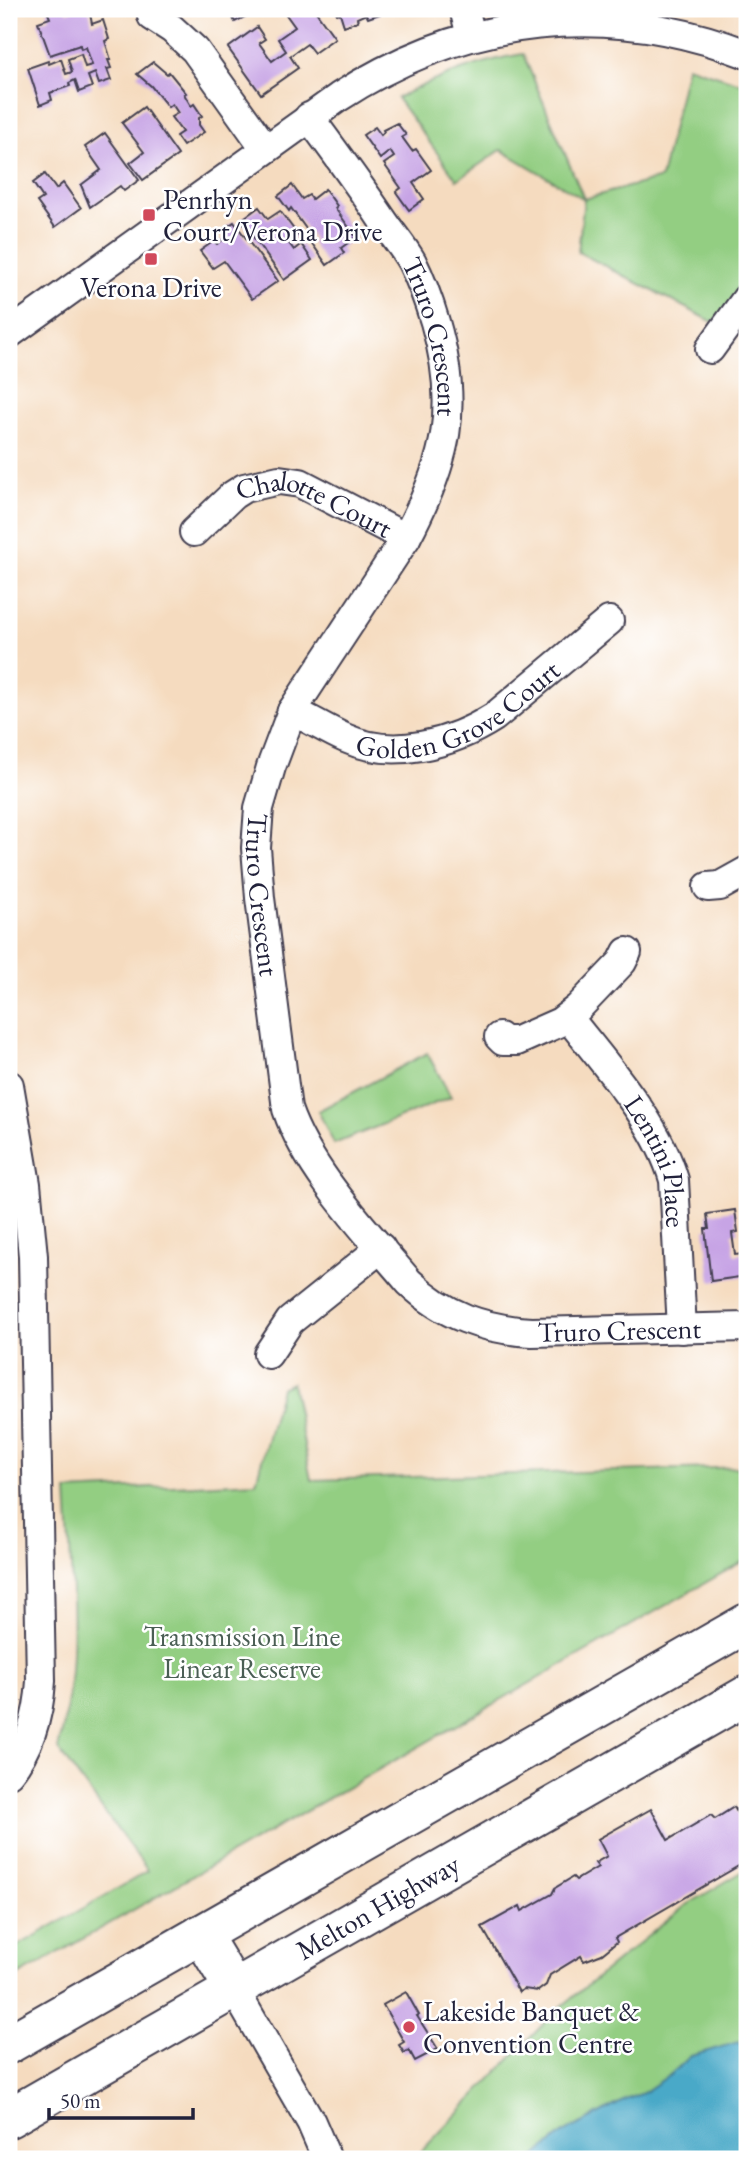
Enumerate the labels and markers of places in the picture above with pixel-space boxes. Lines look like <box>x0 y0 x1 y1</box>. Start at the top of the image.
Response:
place label: Penrhyn Court/Verona Drive <box>163 181 382 249</box>
marker: Penrhyn Court/Verona Drive <box>141 207 157 223</box>
marker: Verona Drive <box>143 251 159 267</box>
place label: Verona Drive <box>80 269 222 305</box>
place label: Lakeside Banquet & Convention Centre <box>423 1993 639 2061</box>
marker: Lakeside Banquet & Convention Centre <box>401 2019 417 2035</box>

